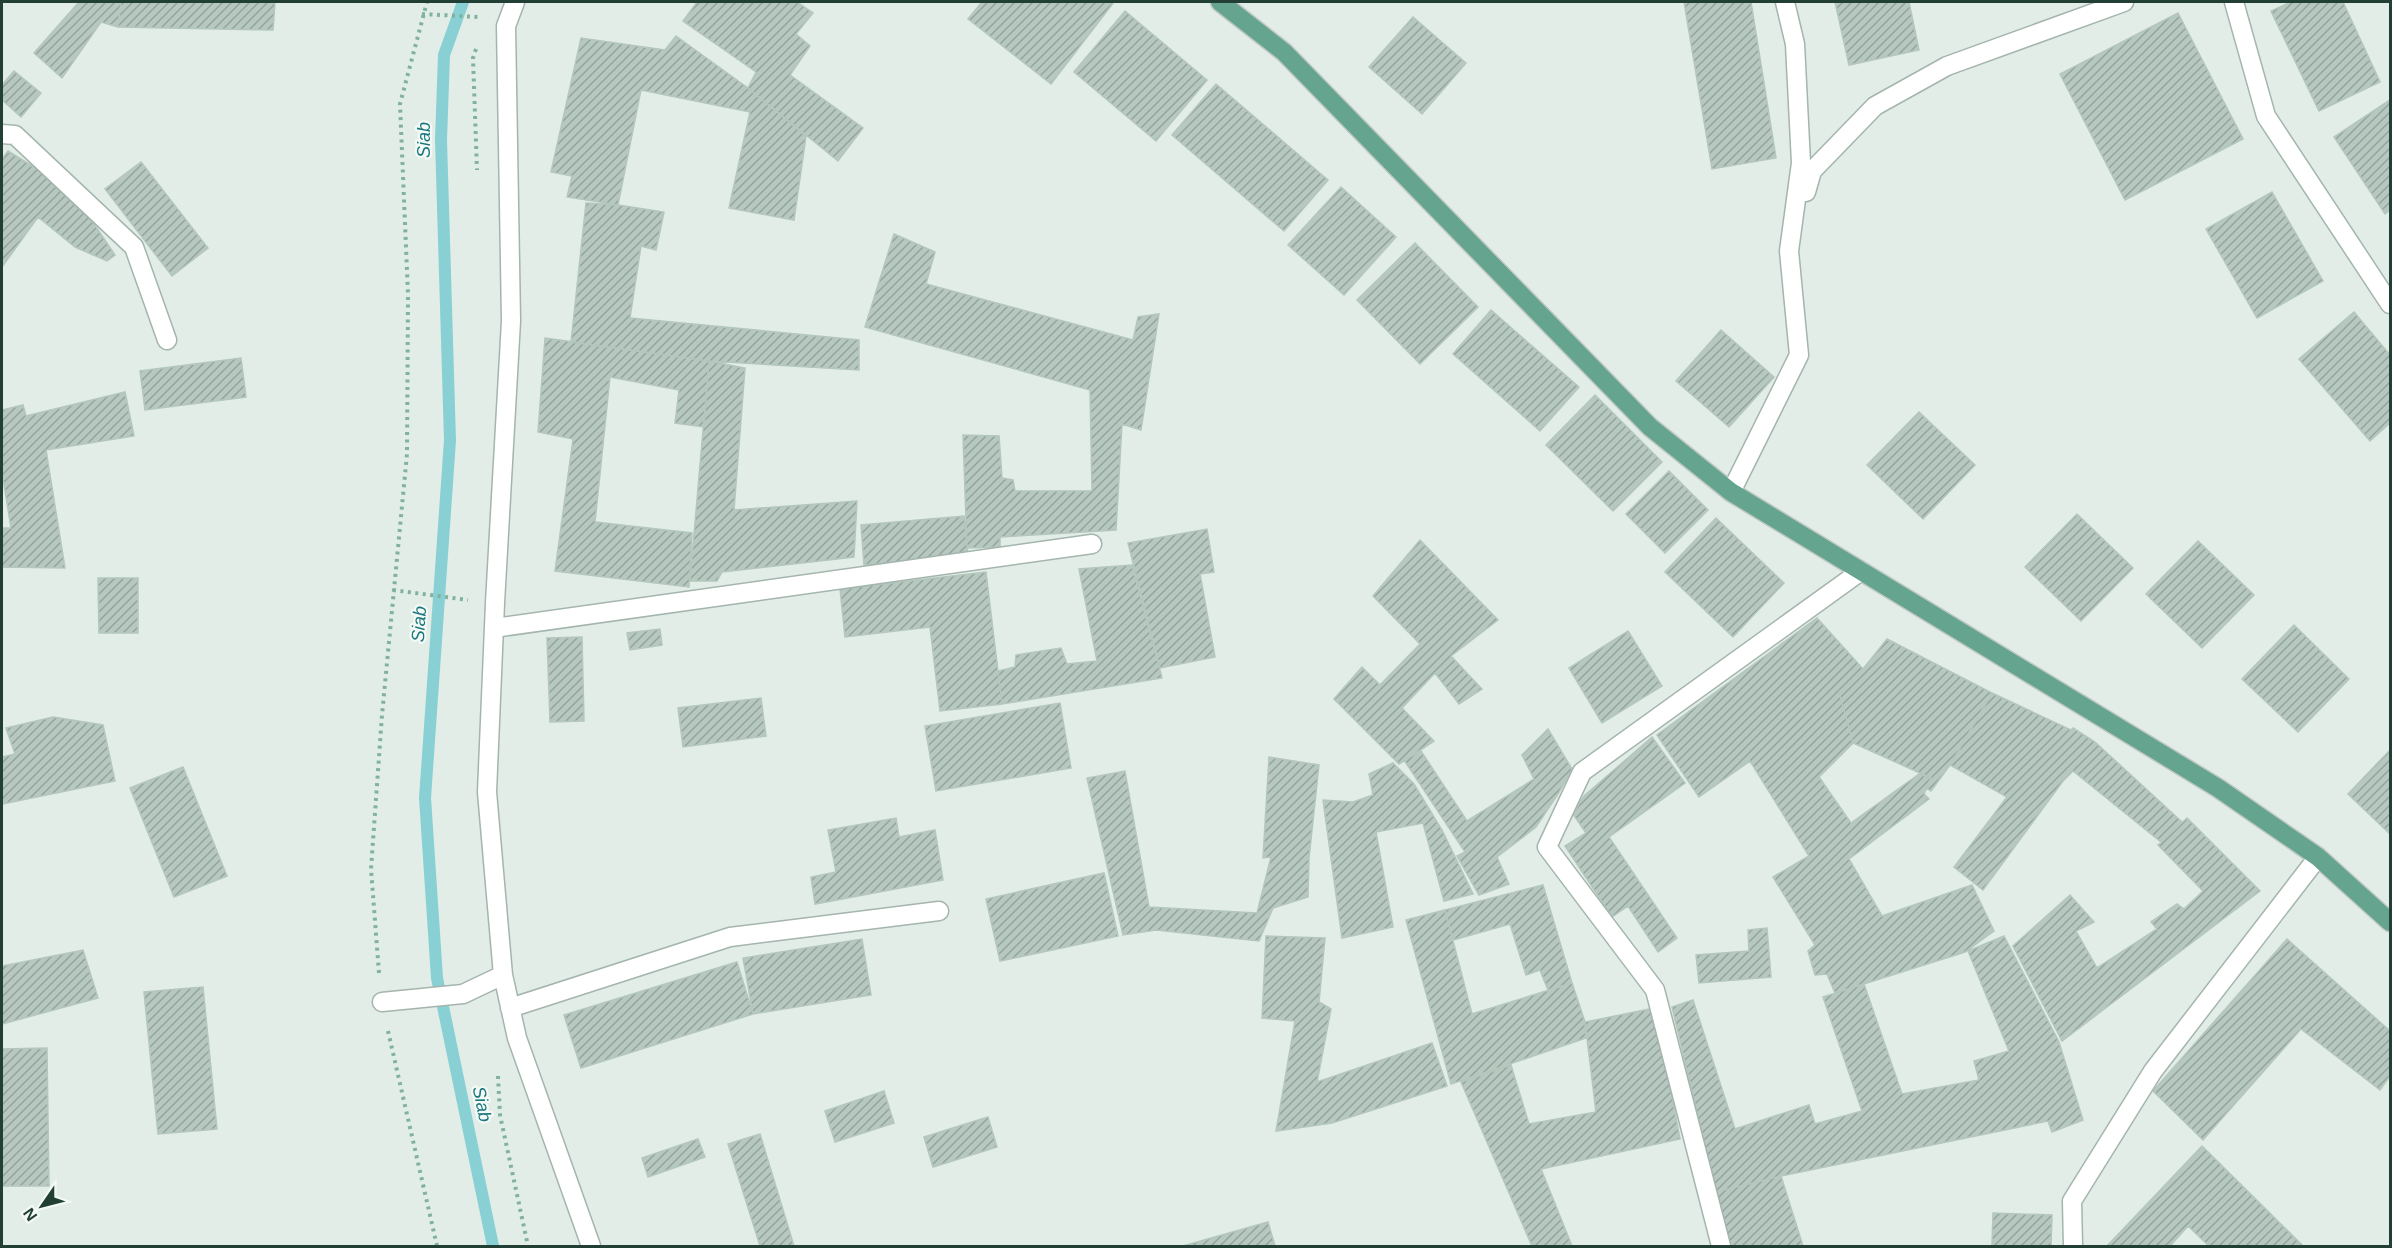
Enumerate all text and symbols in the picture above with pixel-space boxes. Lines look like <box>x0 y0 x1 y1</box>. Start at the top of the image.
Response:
water label: Siab <box>414 122 434 158</box>
water label: Siab <box>408 605 430 643</box>
water label: Siab <box>468 1084 496 1124</box>
north arrow <box>12 1176 72 1236</box>
text: N <box>20 1205 40 1224</box>

